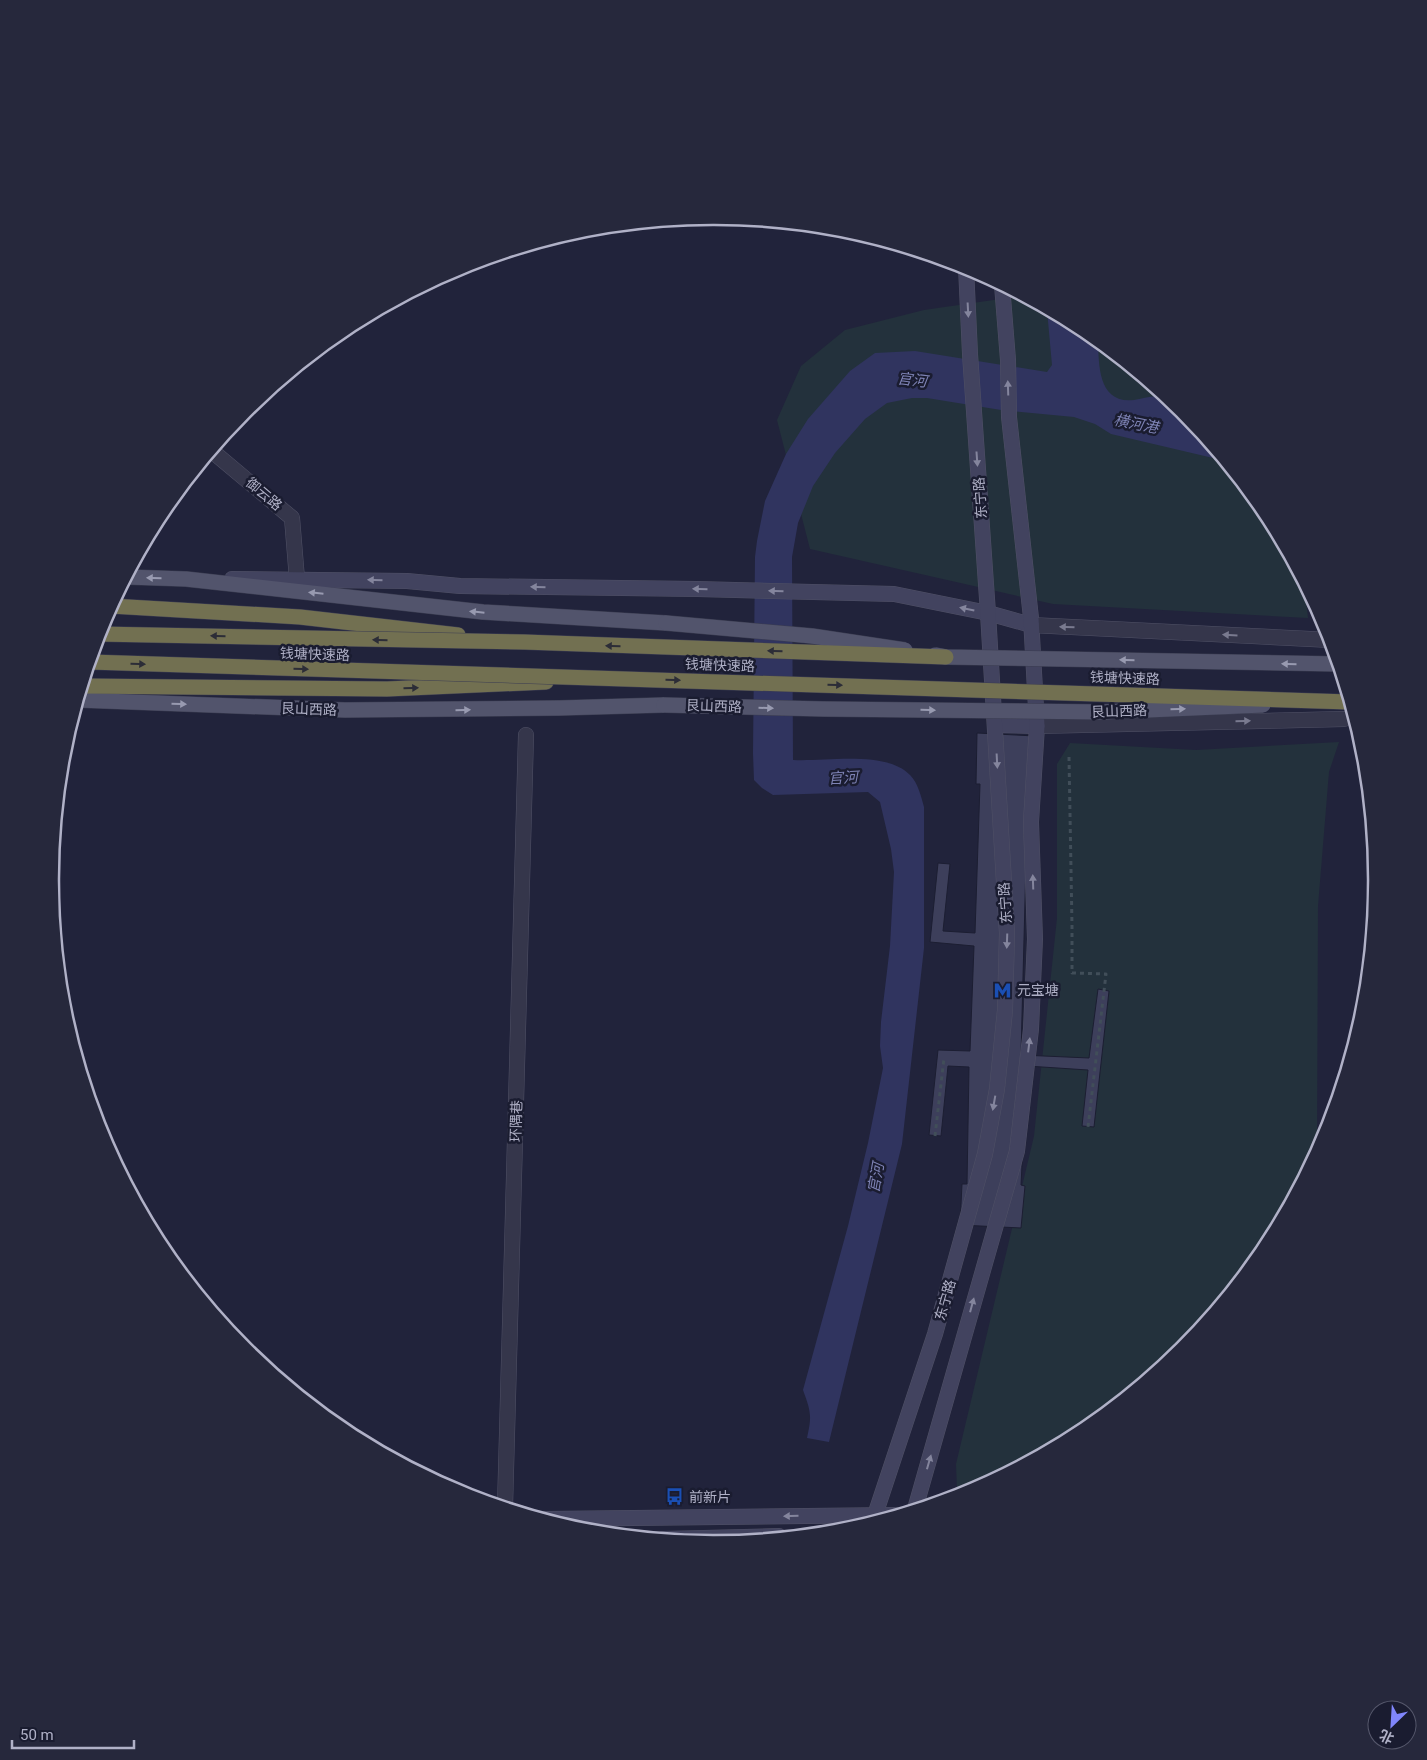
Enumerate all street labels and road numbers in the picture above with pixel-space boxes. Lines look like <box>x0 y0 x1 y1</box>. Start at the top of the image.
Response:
street label: 御云路 <box>243 474 285 514</box>
street label: 东宁路 <box>971 476 989 520</box>
street label: 钱塘快速路 <box>280 645 350 663</box>
street label: 钱塘快速路 <box>685 656 755 674</box>
street label: 钱塘快速路 <box>1090 669 1160 687</box>
street label: 艮山西路 <box>686 697 742 715</box>
street label: 艮山西路 <box>281 700 337 718</box>
street label: 艮山西路 <box>1091 702 1147 720</box>
street label: 东宁路 <box>996 881 1014 925</box>
street label: 环隅巷 <box>507 1100 525 1142</box>
street label: 东宁路 <box>932 1278 958 1322</box>

